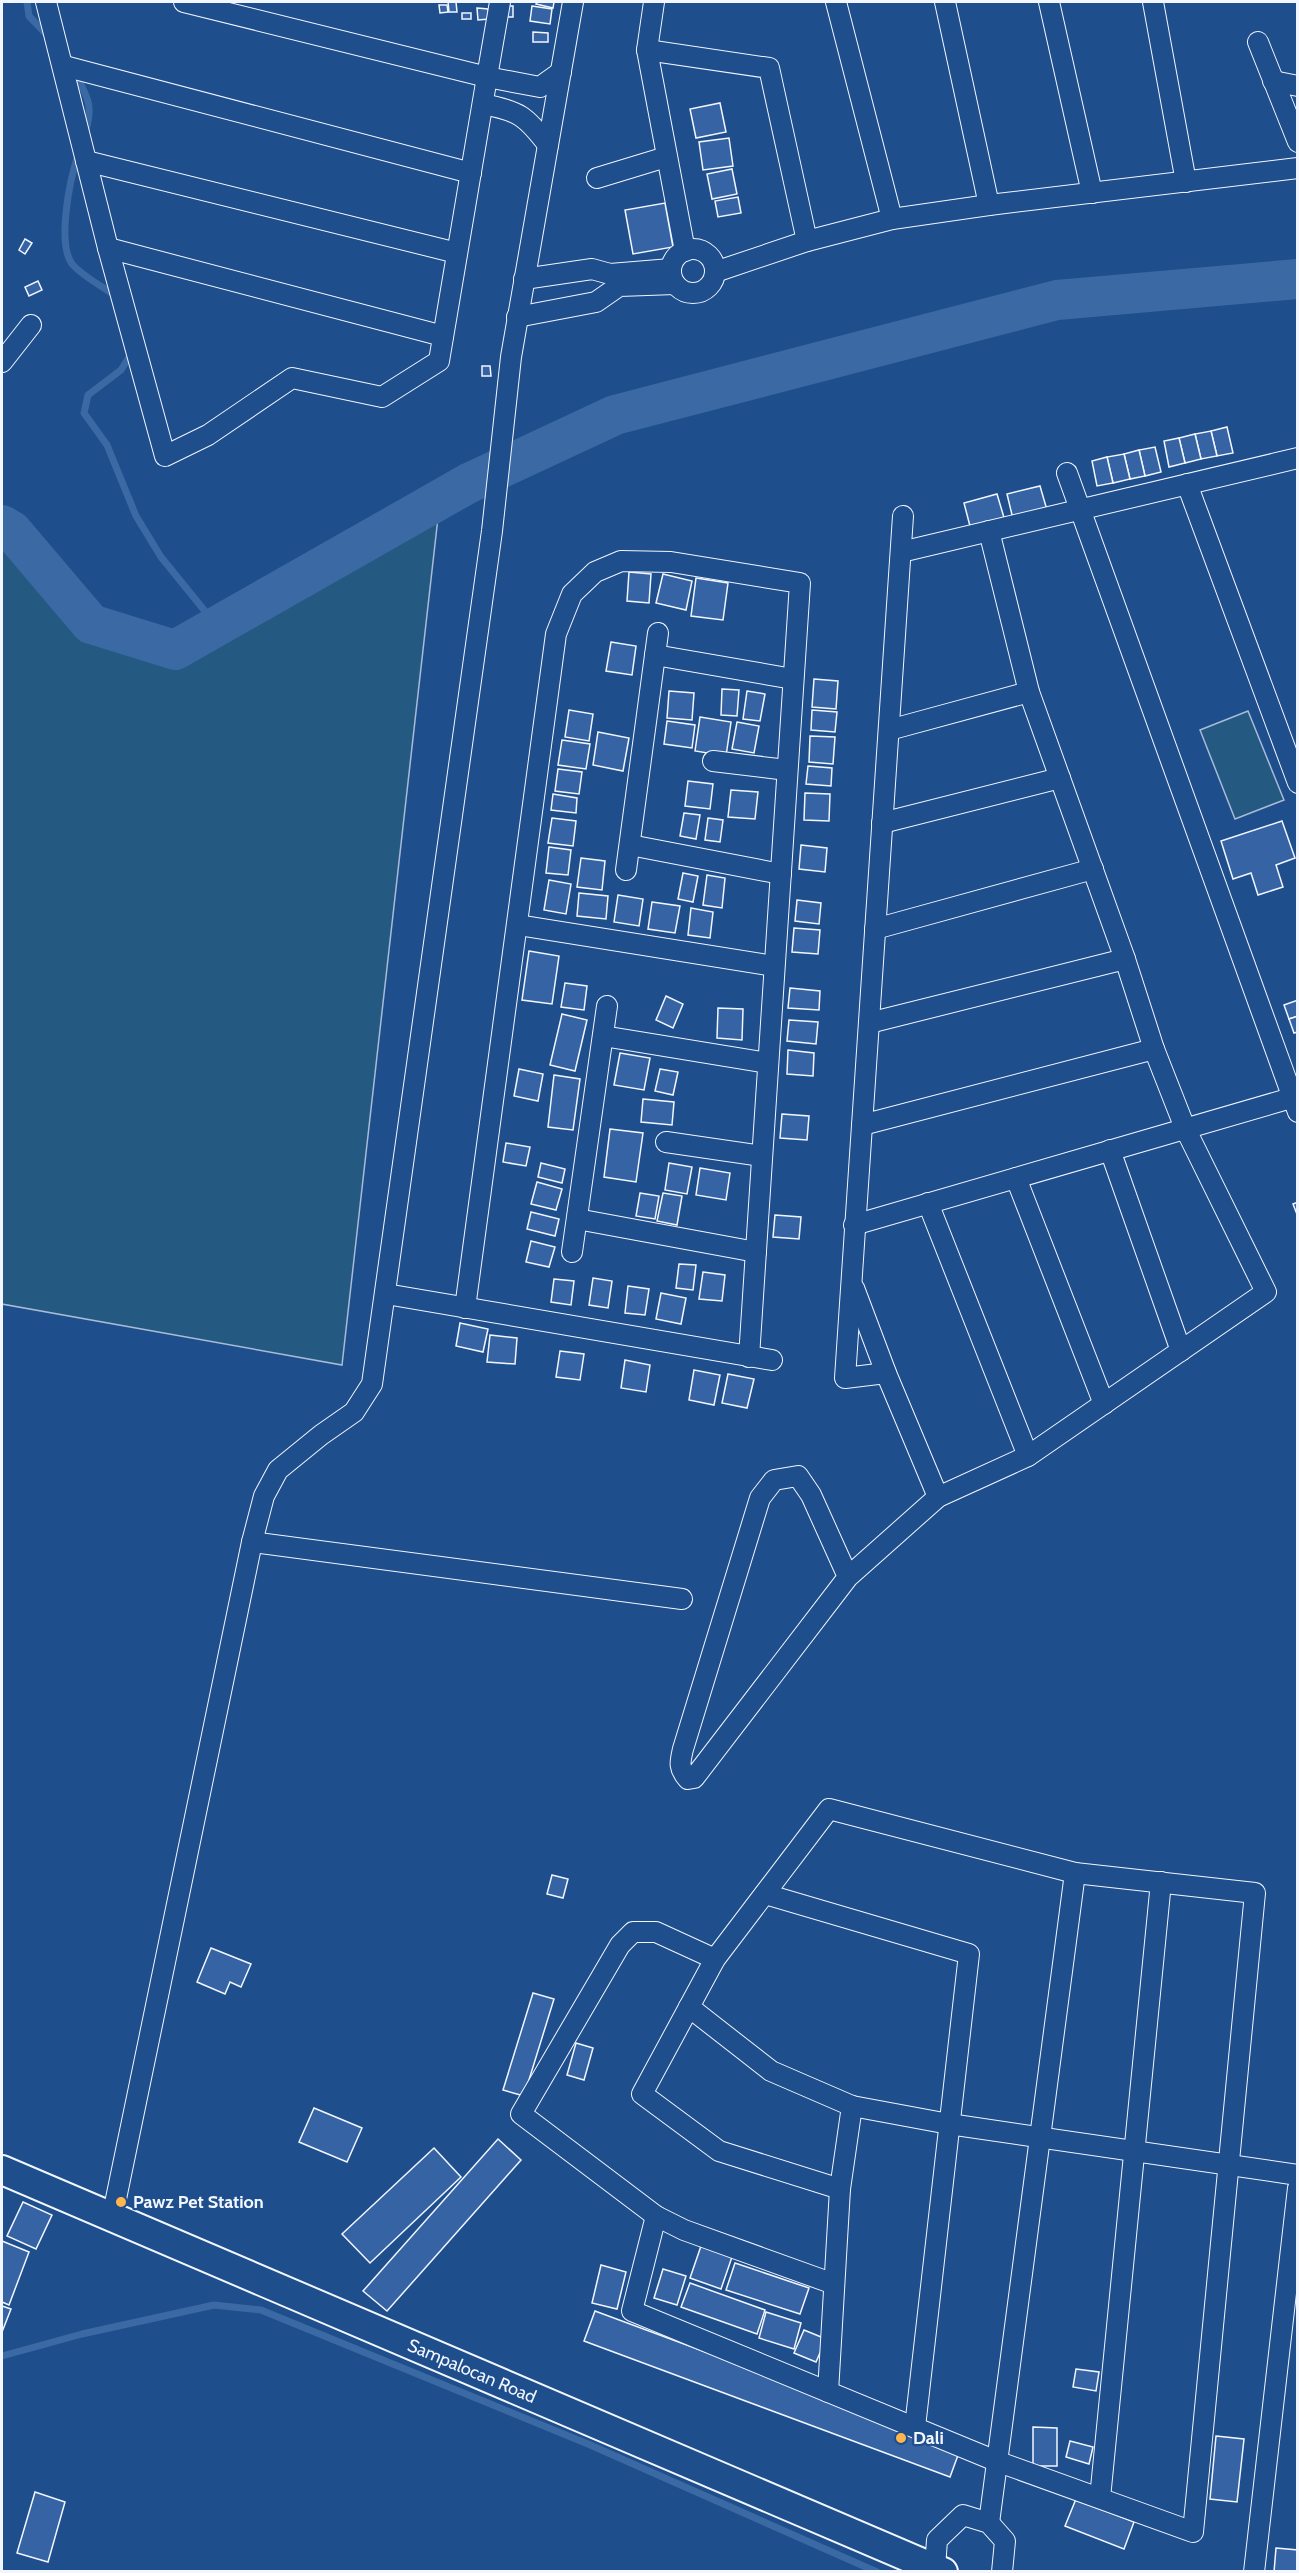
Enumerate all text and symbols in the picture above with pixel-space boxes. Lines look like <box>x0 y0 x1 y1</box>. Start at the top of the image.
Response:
place label: Pawz Pet Station <box>133 2191 264 2213</box>
marker: Pawz Pet Station <box>114 2195 128 2209</box>
street label: Sampalocan Road <box>404 2334 540 2408</box>
place label: Dali <box>913 2427 944 2449</box>
marker: Dali <box>894 2431 908 2445</box>

